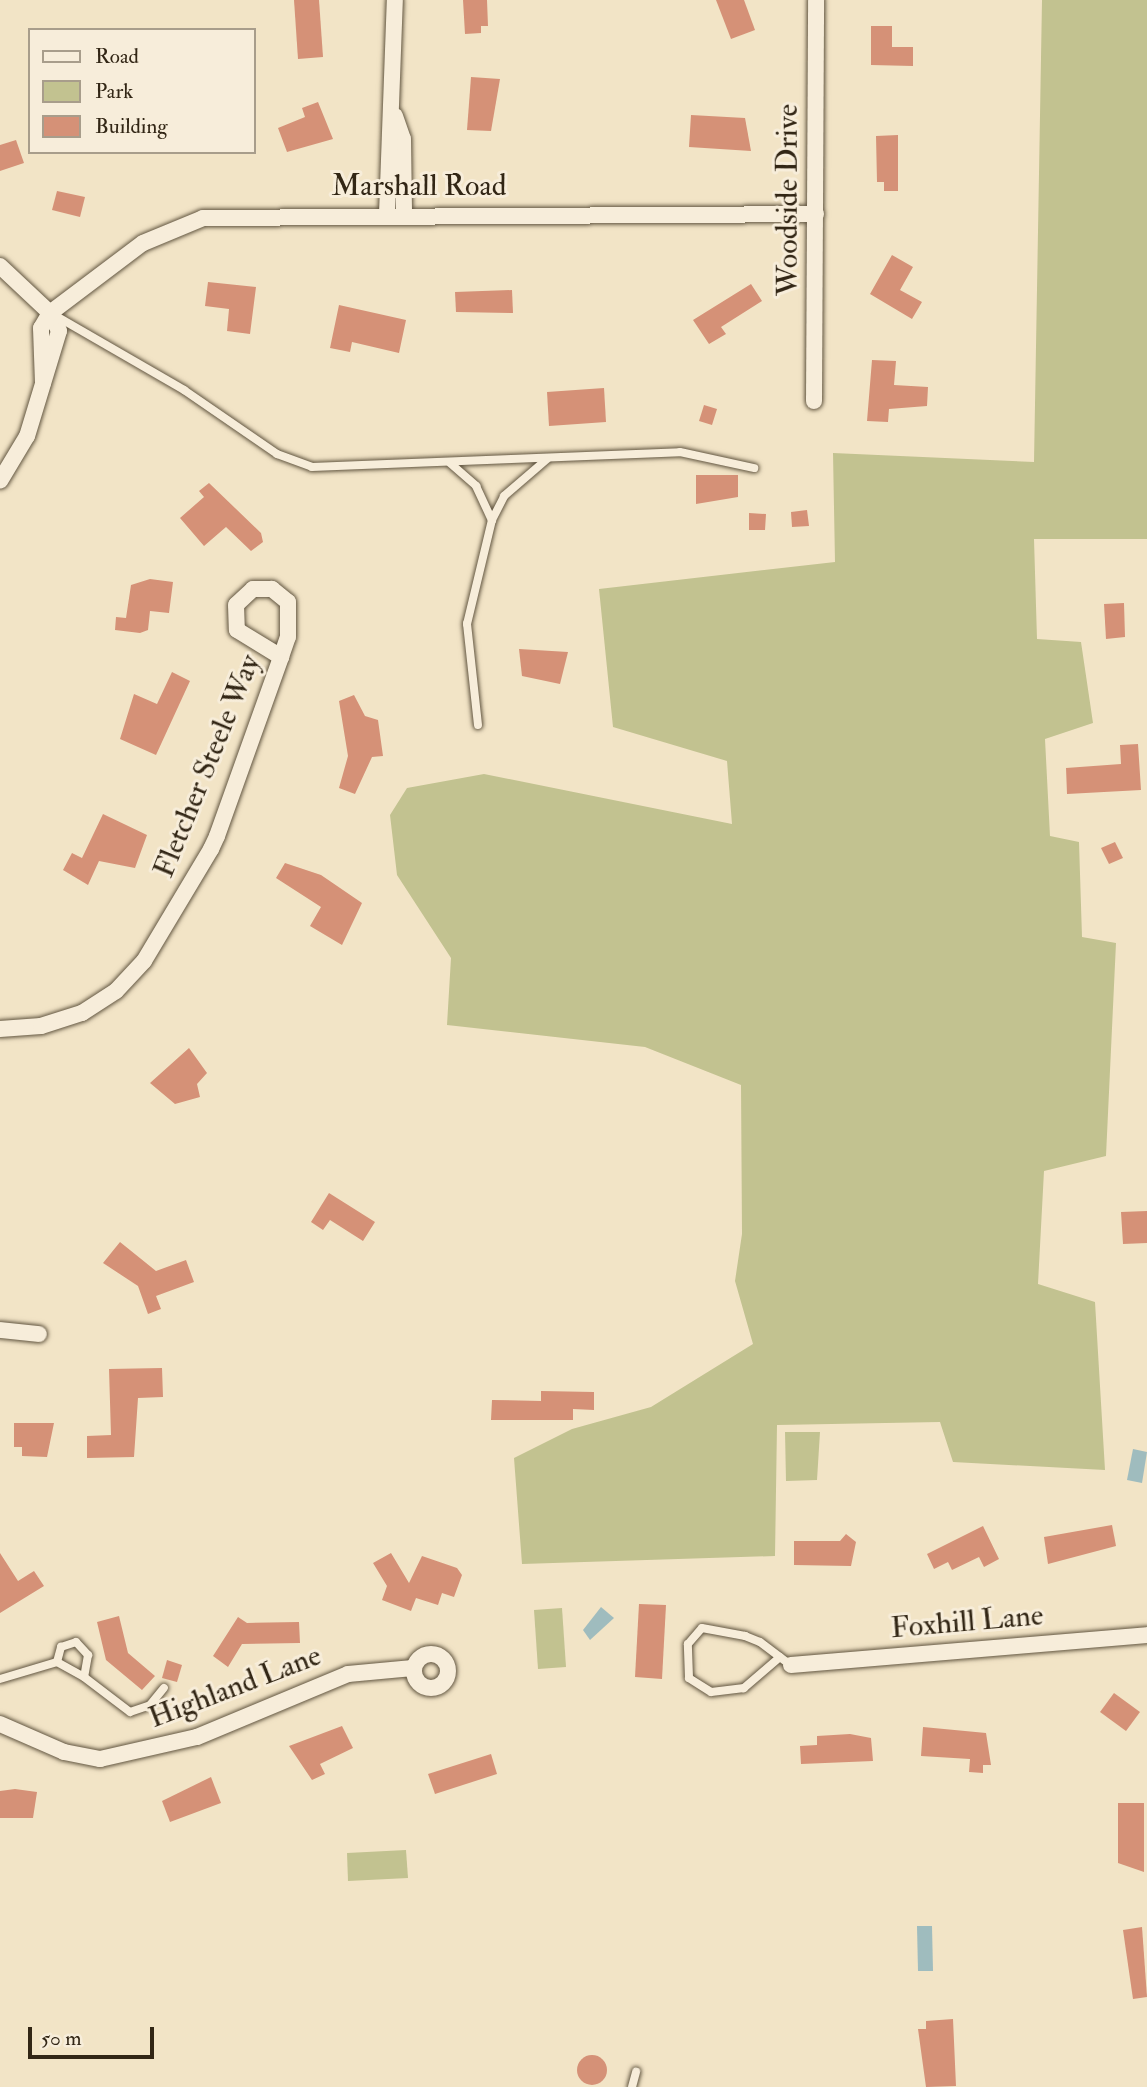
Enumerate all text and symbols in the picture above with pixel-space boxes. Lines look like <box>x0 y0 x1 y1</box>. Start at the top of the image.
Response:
legend <box>28 28 256 154</box>
text: Road <box>95 43 139 70</box>
text: Park <box>95 78 133 105</box>
street label: Woodside Drive <box>770 104 806 296</box>
text: Building <box>95 113 168 140</box>
street label: Marshall Road <box>331 168 507 204</box>
street label: Fletcher Steele Way <box>146 649 268 883</box>
street label: Foxhill Lane <box>889 1597 1045 1647</box>
street label: Highland Lane <box>144 1638 326 1736</box>
scale bar <box>32 2014 158 2058</box>
text: 50 m <box>41 2025 82 2052</box>

